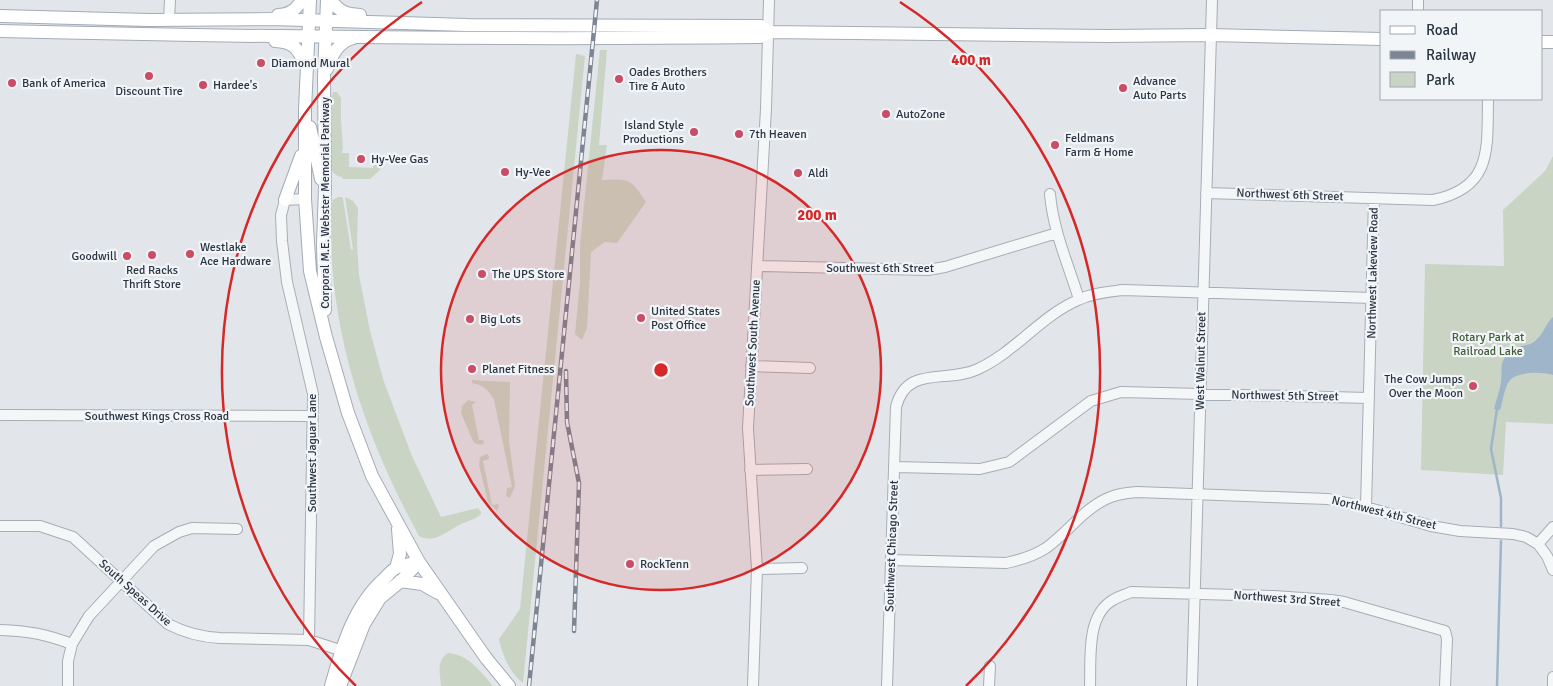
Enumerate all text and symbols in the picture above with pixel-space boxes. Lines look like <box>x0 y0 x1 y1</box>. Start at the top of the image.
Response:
legend <box>1380 10 1543 100</box>
text: Road <box>1426 21 1458 39</box>
text: Railway <box>1426 46 1476 64</box>
text: 400 m <box>951 51 991 69</box>
place label: Diamond Mural <box>271 56 350 71</box>
marker: Diamond Mural <box>255 57 267 69</box>
place label: Oades Brothers Tire & Auto <box>629 65 707 94</box>
marker: Discount Tire <box>143 70 155 82</box>
text: Park <box>1426 71 1455 89</box>
marker: Oades Brothers Tire & Auto <box>613 73 625 85</box>
place label: Advance Auto Parts <box>1133 74 1187 103</box>
place label: Bank of America <box>22 76 106 91</box>
marker: Bank of America <box>6 77 18 89</box>
place label: Hardee's <box>213 78 258 93</box>
marker: Hardee's <box>197 79 209 91</box>
marker: Advance Auto Parts <box>1117 82 1129 94</box>
place label: Discount Tire <box>115 84 183 99</box>
street label: Corporal M.E. Webster Memorial Parkway <box>318 97 333 309</box>
place label: AutoZone <box>896 107 945 122</box>
marker: AutoZone <box>880 108 892 120</box>
place label: Island Style Productions <box>623 118 684 147</box>
marker: Island Style Productions <box>688 126 700 138</box>
place label: 7th Heaven <box>749 127 807 142</box>
marker: 7th Heaven <box>733 128 745 140</box>
place label: Feldmans Farm & Home <box>1065 131 1134 160</box>
marker: Feldmans Farm & Home <box>1049 139 1061 151</box>
place label: Hy-Vee Gas <box>371 152 429 167</box>
marker: Hy-Vee Gas <box>355 153 367 165</box>
place label: Hy-Vee <box>515 165 551 180</box>
marker: Hy-Vee <box>499 166 511 178</box>
place label: Aldi <box>808 166 828 181</box>
marker: Aldi <box>792 167 804 179</box>
street label: Northwest 6th Street <box>1236 186 1344 204</box>
text: 200 m <box>797 206 837 224</box>
street label: Northwest Lakeview Road <box>1364 207 1382 339</box>
place label: Westlake Ace Hardware <box>200 240 271 269</box>
marker: Westlake Ace Hardware <box>184 248 196 260</box>
place label: Goodwill <box>71 249 117 264</box>
marker: Red Racks Thrift Store <box>146 249 158 261</box>
marker: Goodwill <box>121 250 133 262</box>
street label: Southwest 6th Street <box>826 261 934 276</box>
place label: Red Racks Thrift Store <box>123 263 181 292</box>
place label: The UPS Store <box>492 267 564 282</box>
marker: The UPS Store <box>476 268 488 280</box>
street label: Southwest South Avenue <box>742 279 764 407</box>
place label: United States Post Office <box>651 304 720 333</box>
place label: Big Lots <box>480 312 521 327</box>
marker: United States Post Office <box>635 312 647 324</box>
street label: West Walnut Street <box>1193 312 1209 410</box>
marker: Big Lots <box>464 313 476 325</box>
park label: Rotary Park at Railroad Lake <box>1452 330 1524 359</box>
centre of rings <box>652 361 670 379</box>
place label: Planet Fitness <box>482 362 555 377</box>
marker: Planet Fitness <box>466 363 478 375</box>
place label: The Cow Jumps Over the Moon <box>1384 372 1463 401</box>
marker: The Cow Jumps Over the Moon <box>1467 380 1479 392</box>
street label: Northwest 5th Street <box>1231 388 1339 404</box>
street label: Southwest Jaguar Lane <box>305 394 320 512</box>
street label: Southwest Kings Cross Road <box>85 409 229 424</box>
street label: Southwest Chicago Street <box>882 480 902 612</box>
street label: Northwest 4th Street <box>1330 493 1438 533</box>
street label: South Speas Drive <box>96 556 174 630</box>
place label: RockTenn <box>640 557 689 572</box>
marker: RockTenn <box>624 558 636 570</box>
street label: Northwest 3rd Street <box>1233 588 1341 610</box>

